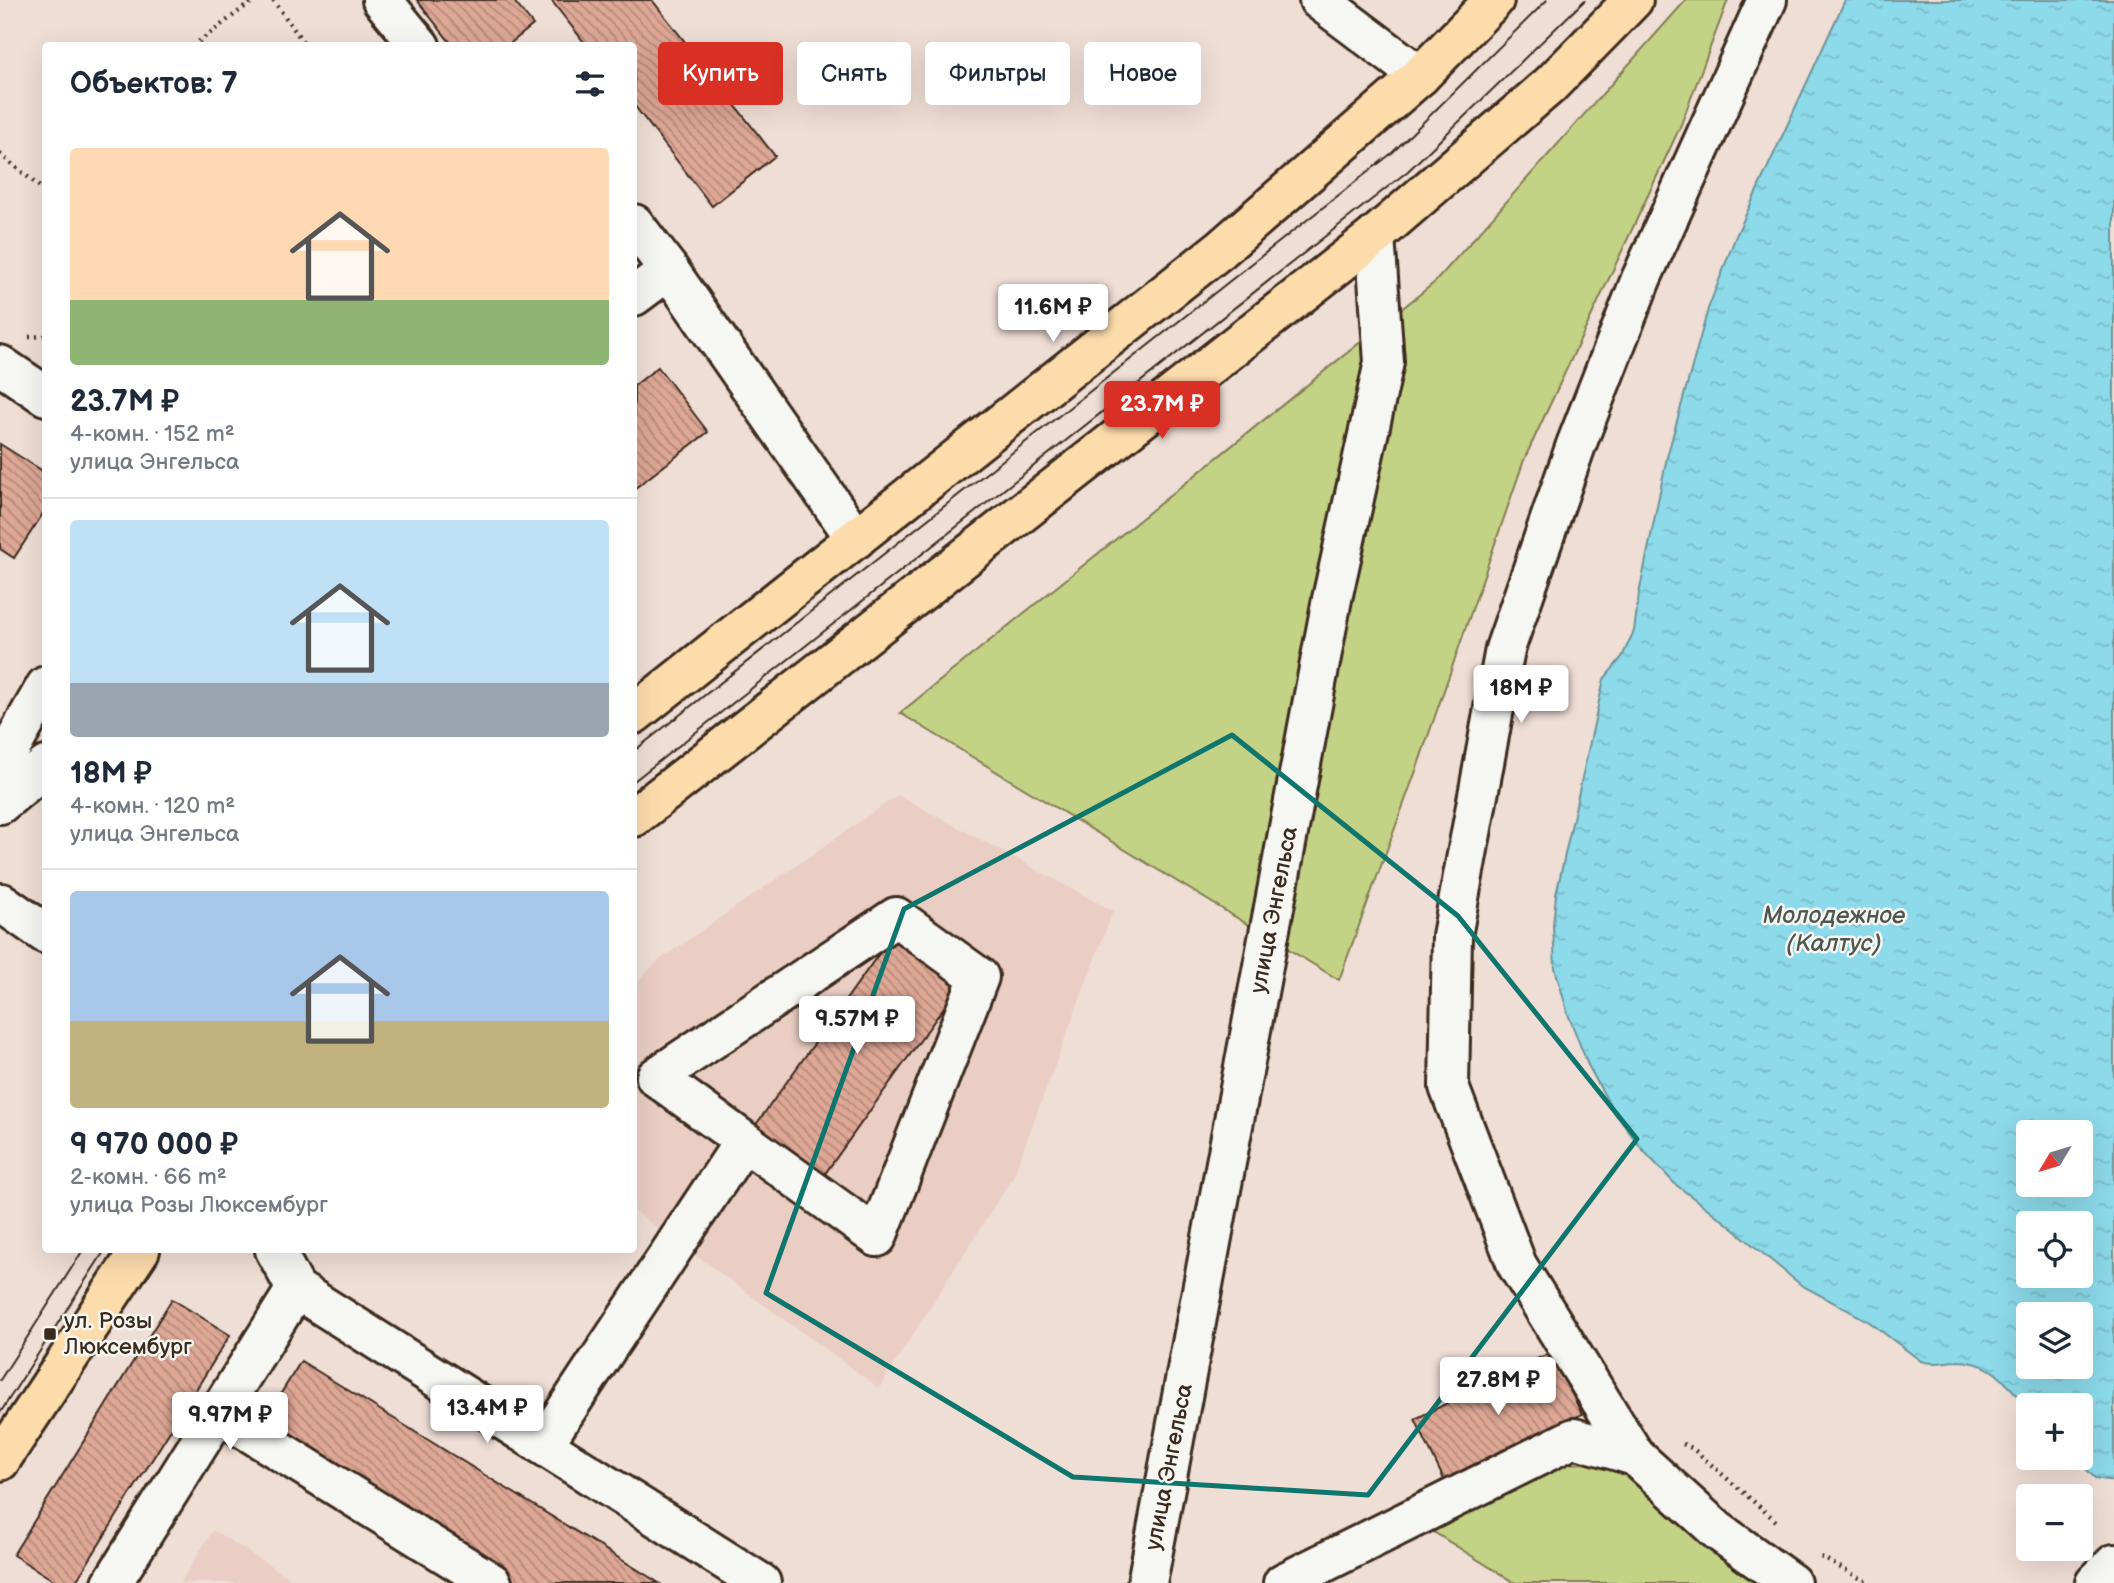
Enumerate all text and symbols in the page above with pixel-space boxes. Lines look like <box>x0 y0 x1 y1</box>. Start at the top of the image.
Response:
chip: Купить <box>658 42 783 105</box>
chip: Снять <box>797 42 911 105</box>
chip: Фильтры <box>925 42 1070 105</box>
chip: Новое <box>1084 42 1201 105</box>
icon: filters <box>571 65 609 103</box>
text: Объектов: 7 <box>70 66 238 102</box>
icon: home <box>277 193 403 319</box>
pin: 11.6M ₽ <box>988 284 1118 344</box>
text: 11.6M ₽ <box>1014 293 1092 321</box>
pin: 23.7M ₽ <box>1097 382 1227 441</box>
text: 23.7M ₽ <box>70 384 179 420</box>
text: 23.7M ₽ <box>1120 390 1204 418</box>
text: 4-комн. · 152 m² <box>70 420 235 448</box>
text: улица Энгельса <box>70 448 240 476</box>
icon: home <box>277 565 403 691</box>
pin: 18M ₽ <box>1472 666 1570 725</box>
text: 18M ₽ <box>1490 674 1552 702</box>
text: 18M ₽ <box>70 756 152 792</box>
text: 4-комн. · 120 m² <box>70 792 235 820</box>
text: улица Энгельса <box>70 820 240 848</box>
street label: улица Энгельса <box>1244 824 1304 996</box>
water label: Молодежное (Калтус) <box>1763 901 1906 958</box>
icon: home <box>277 936 403 1062</box>
pin: 9.57M ₽ <box>792 996 922 1056</box>
text: 9.57M ₽ <box>815 1005 899 1033</box>
north arrow <box>2016 1120 2093 1197</box>
map controls <box>2016 1120 2093 1561</box>
text: 9 970 000 ₽ <box>70 1127 238 1163</box>
text: 2-комн. · 66 m² <box>70 1163 227 1191</box>
text: улица Розы Люксембург <box>70 1191 328 1219</box>
button: locate <box>2016 1211 2093 1288</box>
button: layers <box>2016 1302 2093 1379</box>
place label: ул. Розы Люксембург <box>63 1307 192 1361</box>
marker: ул. Розы Люксембург <box>42 1326 58 1342</box>
pin: 27.8M ₽ <box>1433 1358 1563 1417</box>
text: 27.8M ₽ <box>1456 1366 1540 1394</box>
street label: улица Энгельса <box>1139 1381 1199 1553</box>
pin: 13.4M ₽ <box>422 1386 552 1445</box>
pin: 9.97M ₽ <box>165 1392 295 1452</box>
button: + <box>2016 1393 2093 1470</box>
text: 13.4M ₽ <box>446 1394 528 1422</box>
text: 9.97M ₽ <box>188 1401 272 1429</box>
button: − <box>2016 1484 2093 1561</box>

